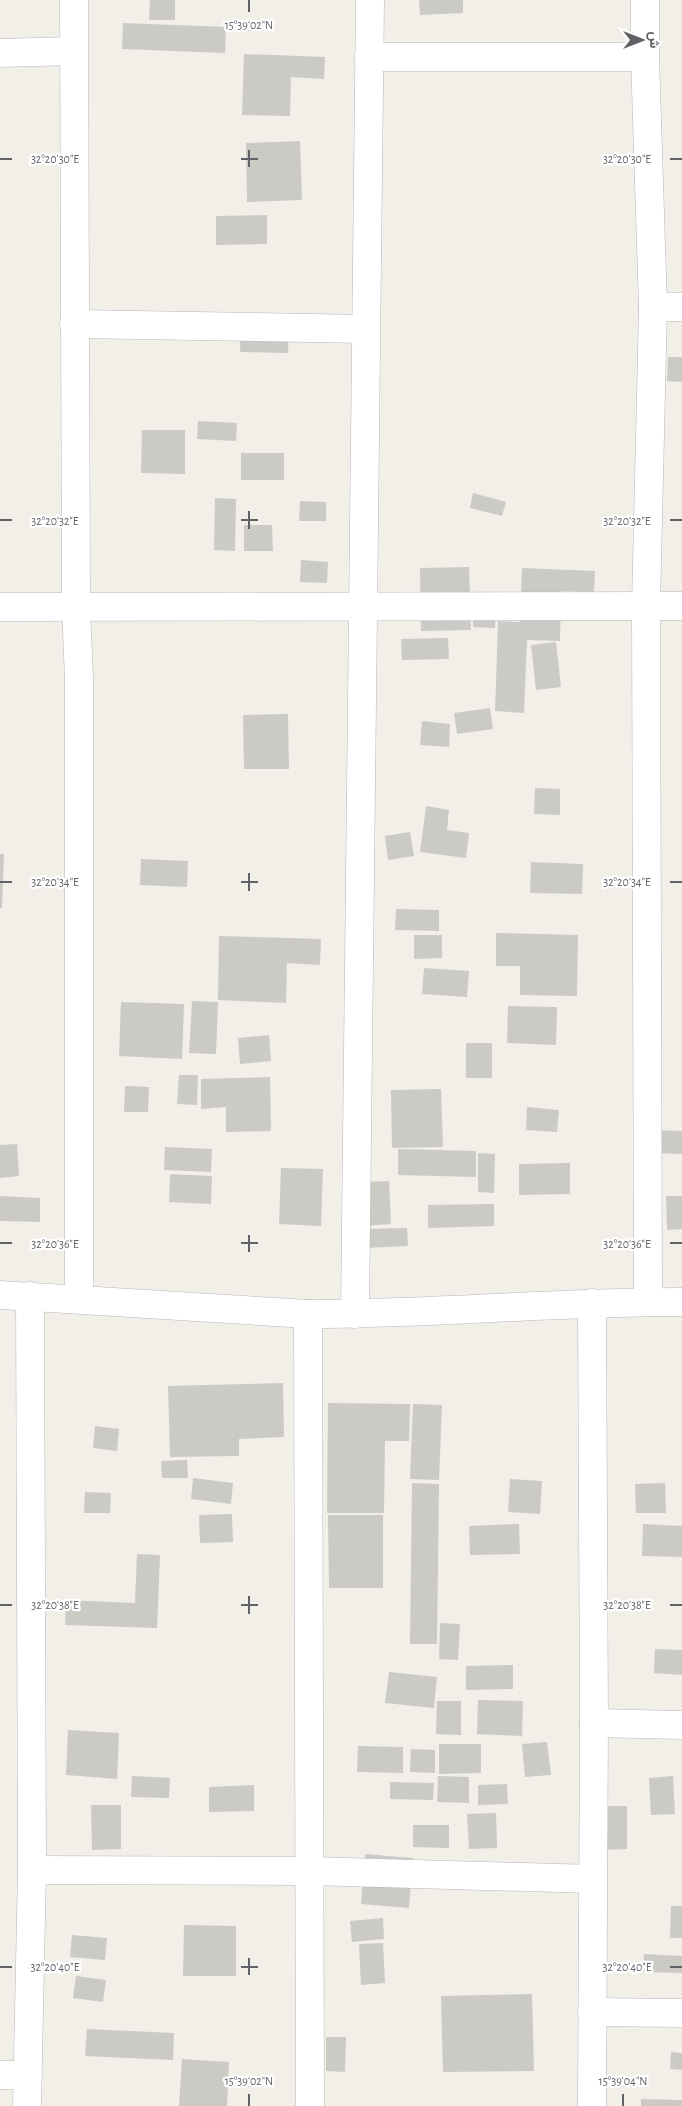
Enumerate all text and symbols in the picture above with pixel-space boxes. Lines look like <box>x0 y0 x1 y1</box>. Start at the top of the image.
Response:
north arrow <box>617 15 667 65</box>
text: 15°39'02"N <box>225 19 273 31</box>
text: ش <box>646 32 661 49</box>
text: 32°20'30"E <box>31 153 79 165</box>
text: 32°20'30"E <box>603 153 651 165</box>
text: 32°20'32"E <box>31 515 79 527</box>
text: 32°20'32"E <box>603 515 651 527</box>
text: 32°20'34"E <box>31 876 79 888</box>
text: 32°20'34"E <box>603 876 651 888</box>
text: 32°20'36"E <box>31 1238 79 1250</box>
text: 32°20'36"E <box>603 1238 651 1250</box>
text: 32°20'38"E <box>31 1599 79 1611</box>
text: 32°20'38"E <box>603 1599 651 1611</box>
text: 32°20'40"E <box>31 1961 80 1973</box>
text: 32°20'40"E <box>603 1961 652 1973</box>
text: 15°39'02"N <box>225 2075 273 2087</box>
text: 15°39'04"N <box>599 2075 647 2087</box>

